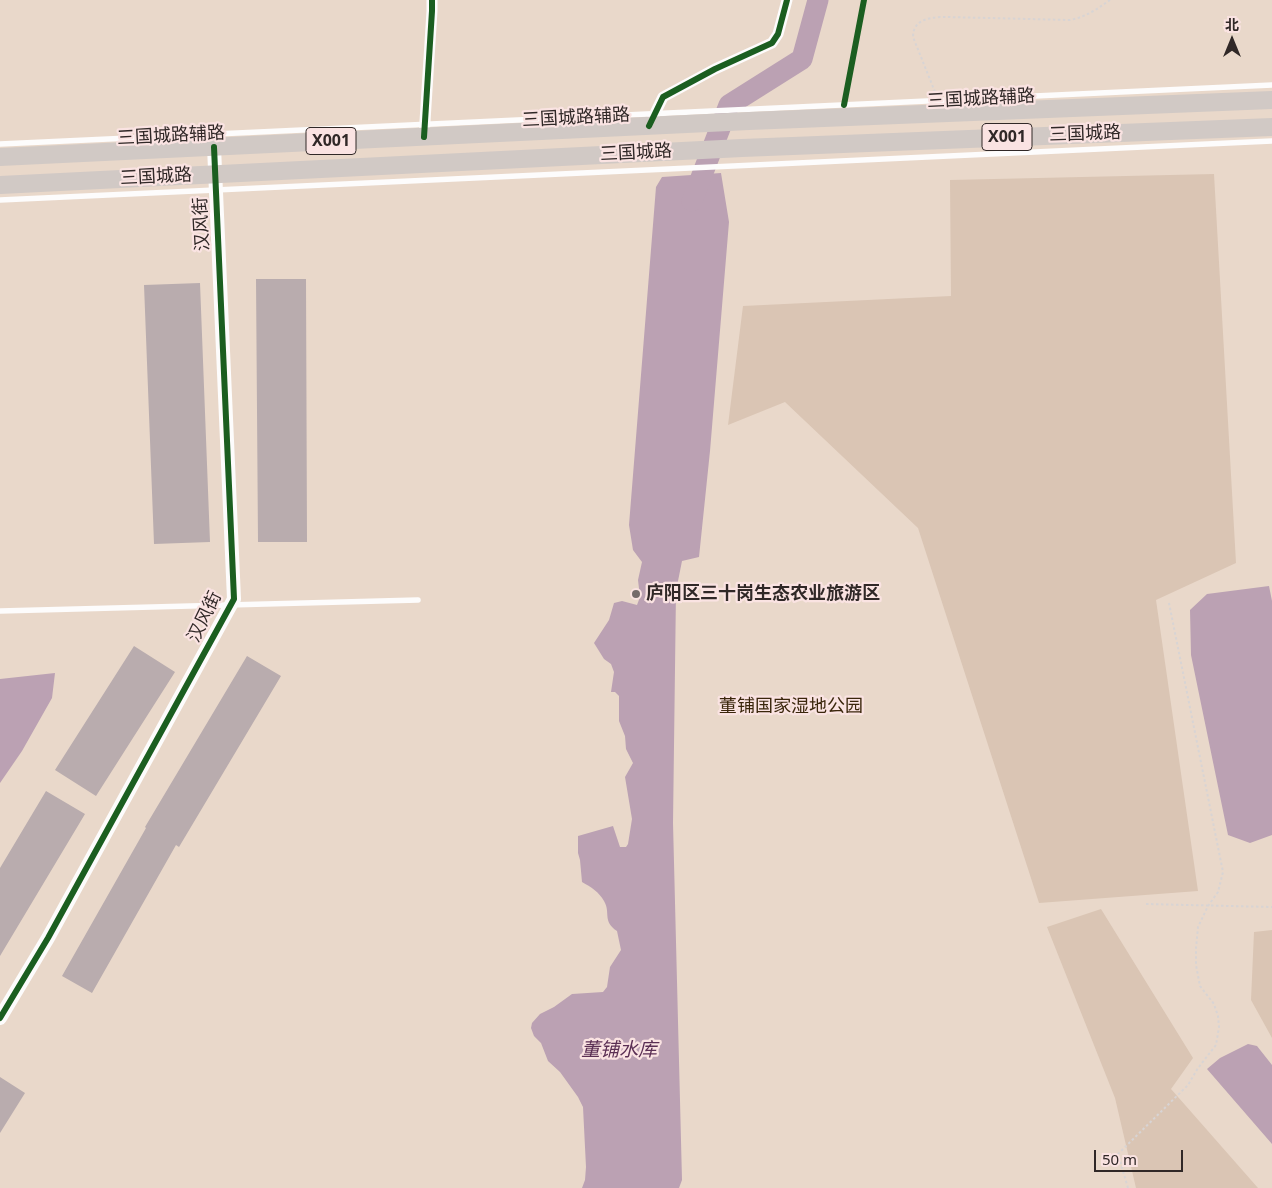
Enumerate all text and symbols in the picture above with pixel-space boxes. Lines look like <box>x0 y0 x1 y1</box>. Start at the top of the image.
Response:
north arrow <box>1207 15 1257 65</box>
text: 北 <box>1225 15 1239 34</box>
street label: 三国城路辅路 <box>927 85 1035 113</box>
street label: 三国城路辅路 <box>522 104 630 132</box>
street label: 三国城路辅路 <box>117 122 225 150</box>
street label: 三国城路 <box>1049 122 1121 146</box>
road number: X001 <box>982 124 1032 150</box>
road number: X001 <box>306 128 356 154</box>
street label: 三国城路 <box>599 140 673 166</box>
street label: 三国城路 <box>119 164 193 190</box>
street label: 汉风街 <box>190 196 214 252</box>
place label: 庐阳区三十岗生态农业旅游区 <box>646 583 880 605</box>
street label: 汉风街 <box>183 588 227 646</box>
marker: 庐阳区三十岗生态农业旅游区 <box>630 588 642 600</box>
park label: 董铺国家湿地公园 <box>719 696 863 718</box>
water label: 董铺水库 <box>581 1040 657 1062</box>
scale bar <box>1097 1140 1186 1172</box>
text: 50 m <box>1102 1149 1137 1169</box>

